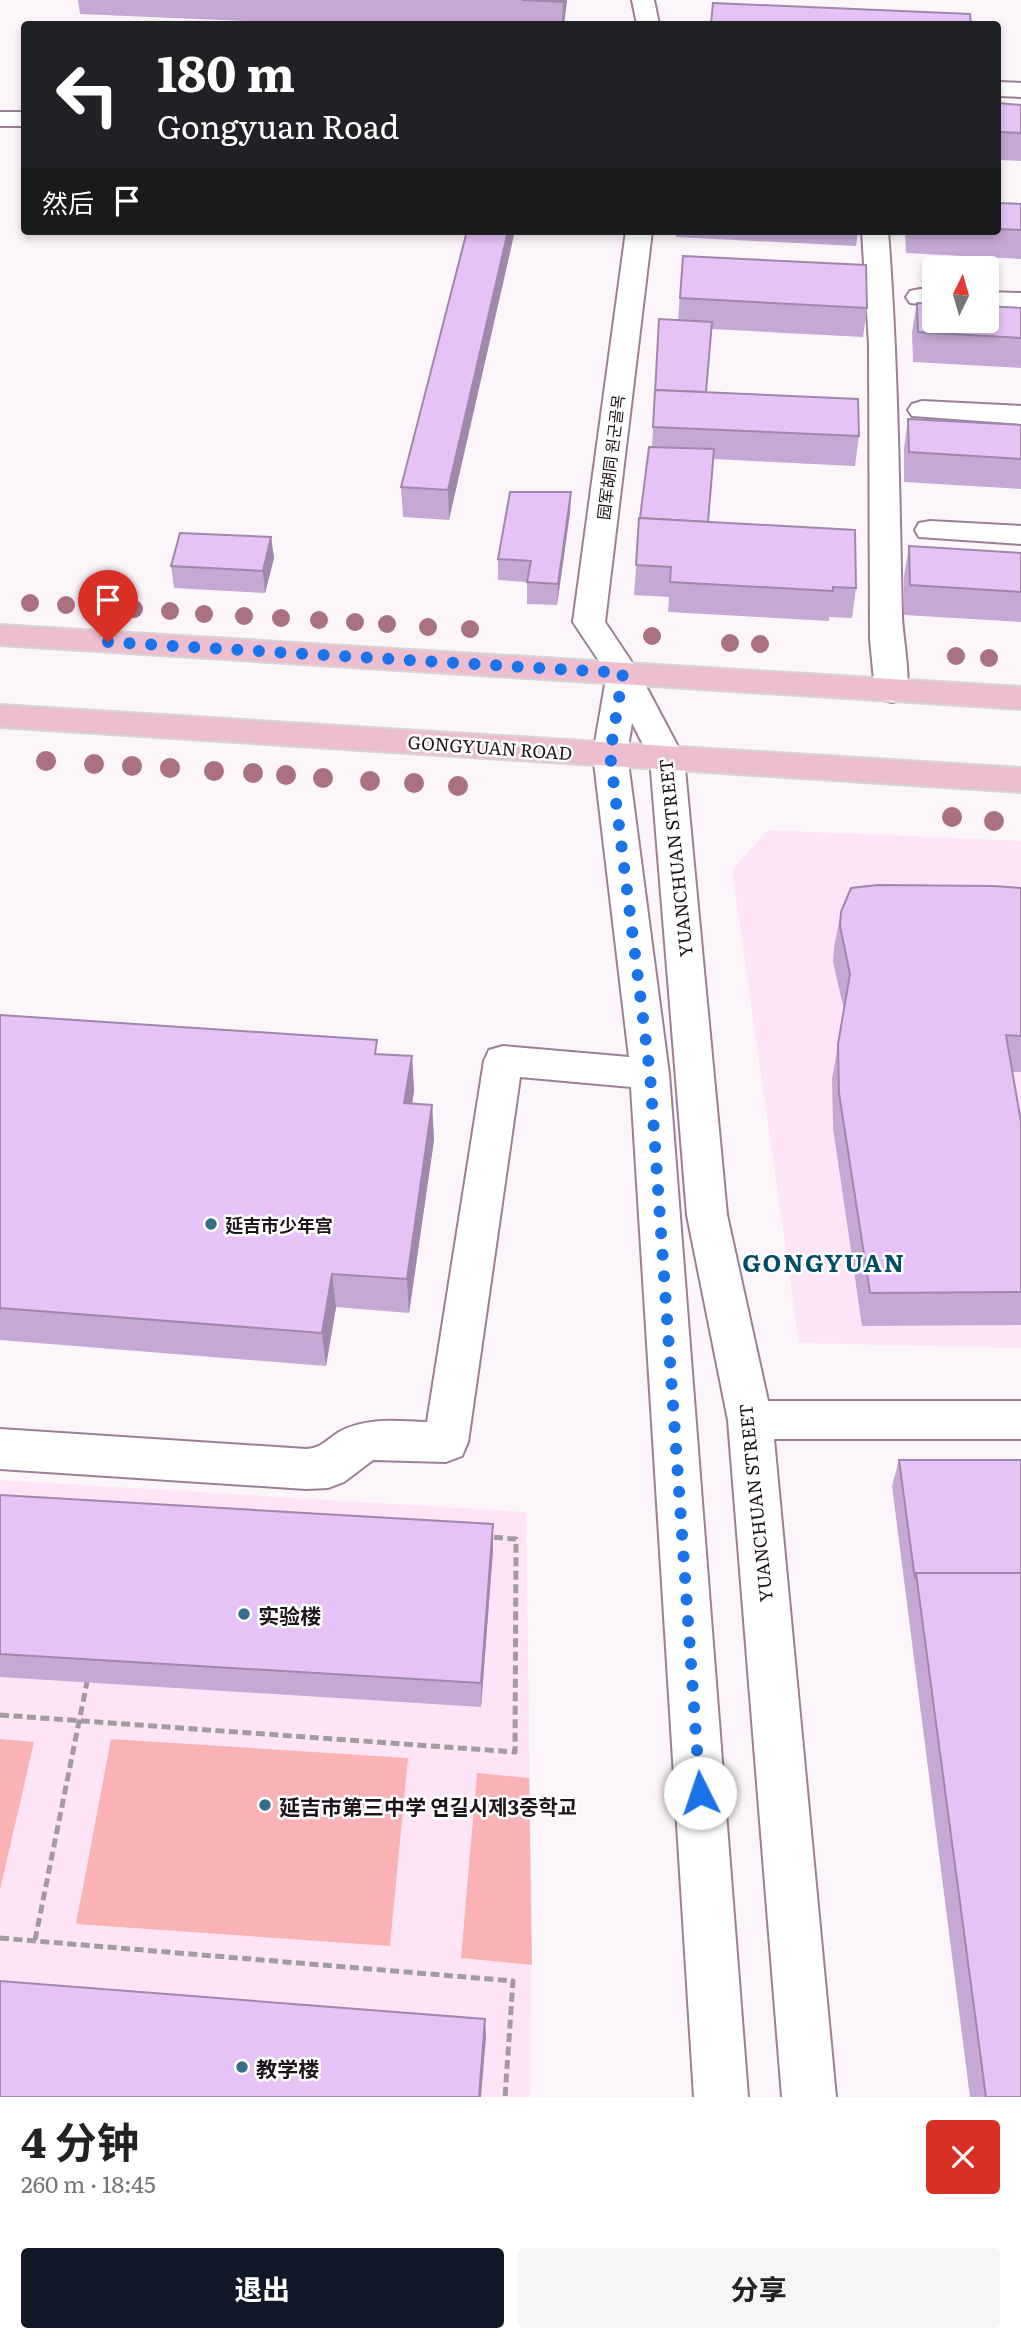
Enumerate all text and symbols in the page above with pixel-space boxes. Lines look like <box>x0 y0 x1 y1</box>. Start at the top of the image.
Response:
text: 180 m <box>157 34 295 107</box>
icon: left <box>42 49 133 140</box>
text: Gongyuan Road <box>157 101 399 149</box>
text: 然后 <box>42 182 94 221</box>
icon: arrive <box>108 182 146 220</box>
north arrow <box>922 256 999 332</box>
map controls <box>922 256 999 333</box>
street label: 园军胡同 원군골목 <box>590 393 630 521</box>
pin <box>78 570 138 642</box>
icon: arrive <box>89 581 127 619</box>
street label: GONGYUAN ROAD <box>407 728 573 766</box>
street label: YUANCHUAN STREET <box>651 757 699 959</box>
place label: 延吉市少年宫 <box>225 1211 333 1238</box>
marker: 延吉市少年宫 <box>203 1216 219 1232</box>
district label: GONGYUAN <box>742 1244 906 1279</box>
street label: YUANCHUAN STREET <box>731 1402 779 1604</box>
place label: 实验楼 <box>258 1599 321 1630</box>
marker: 实验楼 <box>236 1606 252 1622</box>
position arrow <box>663 1756 737 1830</box>
place label: 延吉市第三中学 연길시제3중학교 <box>279 1790 577 1821</box>
marker: 延吉市第三中学 연길시제3중학교 <box>257 1797 273 1813</box>
place label: 教学楼 <box>256 2052 319 2083</box>
marker: 教学楼 <box>234 2059 250 2075</box>
text: 4 分钟 <box>21 2109 139 2171</box>
button: close <box>926 2120 1000 2194</box>
text: 260 m · 18:45 <box>21 2166 156 2200</box>
button: 退出 <box>21 2248 504 2328</box>
button: 分享 <box>518 2248 1000 2328</box>

